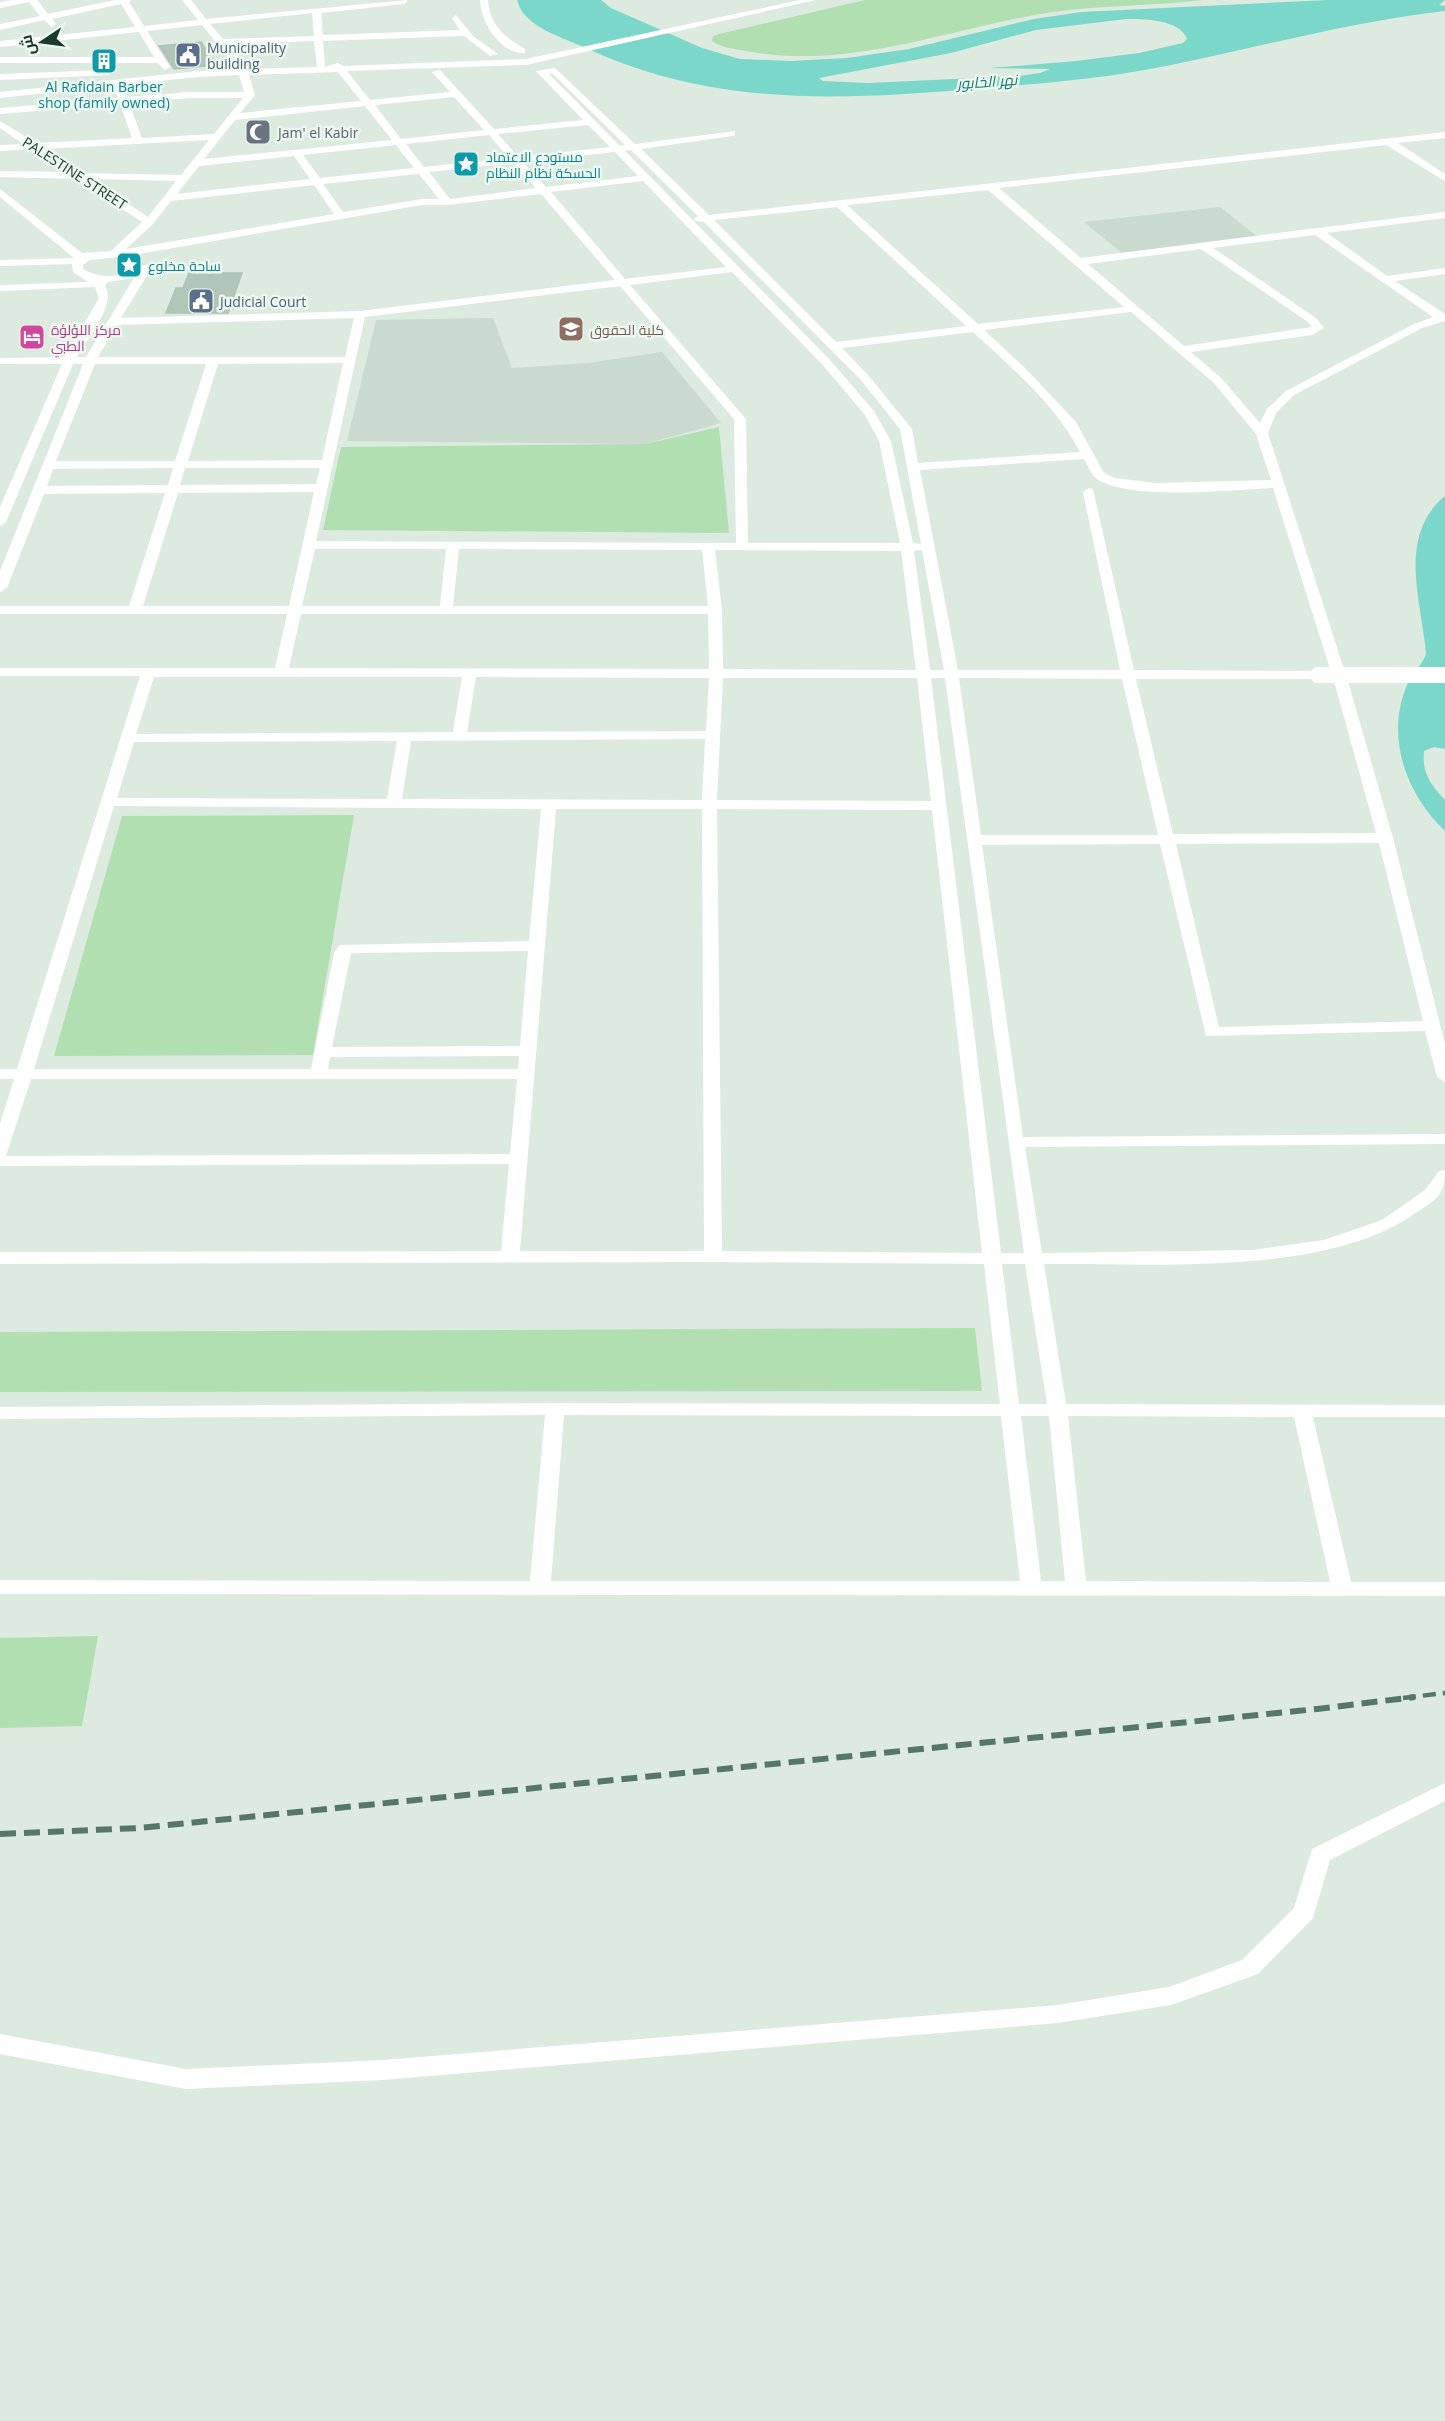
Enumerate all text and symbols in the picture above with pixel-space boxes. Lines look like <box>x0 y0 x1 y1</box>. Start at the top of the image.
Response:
north arrow <box>12 12 72 72</box>
text: ش <box>14 33 40 58</box>
place label: Municipality building <box>207 38 287 73</box>
public building icon: Municipality building <box>173 40 203 70</box>
building icon: Al Rafidain Barber shop (family owned) <box>89 46 119 76</box>
water label: نهر الخابور <box>954 69 1020 93</box>
place label: Al Rafidain Barber shop (family owned) <box>38 77 170 112</box>
mosque icon: Jam' el Kabir <box>243 117 273 147</box>
place label: Jam' el Kabir <box>276 123 359 142</box>
street label: PALESTINE STREET <box>19 132 131 214</box>
place label: مستودع الاعتماد الحسكة نظام النظام <box>486 147 601 183</box>
place icon: مستودع الاعتماد الحسكة نظام النظام <box>451 149 481 179</box>
place icon: ساحة مخلوع <box>114 250 144 280</box>
place label: ساحة مخلوع <box>148 256 221 275</box>
public building icon: Judicial Court <box>186 286 216 316</box>
place label: Judicial Court <box>218 292 306 311</box>
school or university icon: كلية الحقوق <box>556 314 586 344</box>
place label: مركز اللؤلؤة الطبي <box>51 320 121 358</box>
place label: كلية الحقوق <box>590 320 664 339</box>
hotel icon: مركز اللؤلؤة الطبي <box>17 322 47 352</box>

